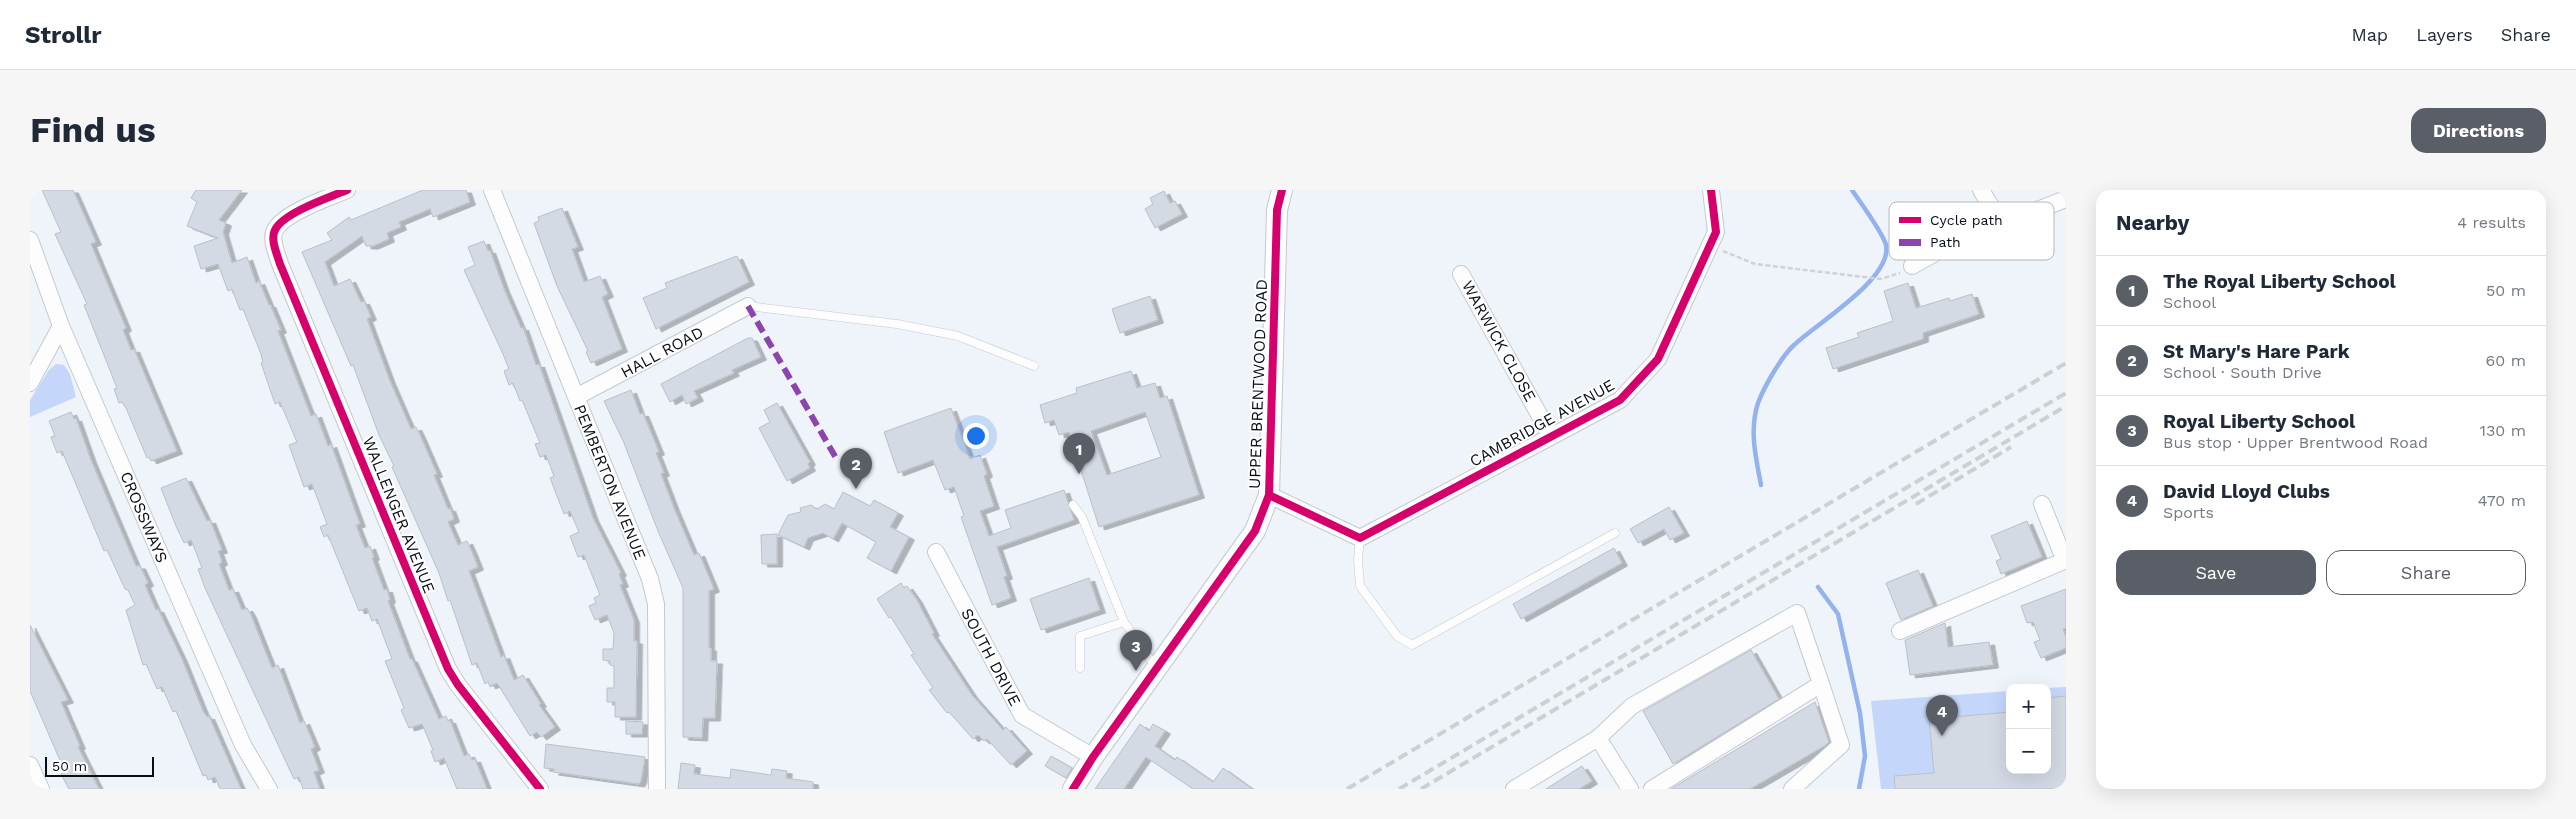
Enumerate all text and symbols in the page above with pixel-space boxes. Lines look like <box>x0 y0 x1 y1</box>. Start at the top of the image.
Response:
text: Strollr <box>25 21 102 49</box>
text: Map <box>2351 24 2388 45</box>
text: Layers <box>2416 24 2473 45</box>
text: Share <box>2501 24 2551 45</box>
button: Directions <box>2411 108 2546 153</box>
text: Find us <box>30 109 156 151</box>
legend <box>1889 202 2054 260</box>
text: Nearby <box>2116 210 2189 235</box>
text: Cycle path <box>1930 212 2003 228</box>
text: 4 results <box>2457 213 2526 232</box>
text: Path <box>1930 234 1961 250</box>
text: The Royal Liberty School <box>2163 270 2396 293</box>
street label: WARWICK CLOSE <box>1458 277 1540 405</box>
street label: UPPER BRENTWOOD ROAD <box>1245 279 1271 489</box>
text: 1 <box>2129 281 2135 300</box>
text: 50 m <box>2486 281 2526 300</box>
text: School <box>2163 293 2216 312</box>
street label: HALL ROAD <box>617 322 707 382</box>
text: St Mary's Hare Park <box>2163 340 2350 363</box>
text: 2 <box>2127 351 2137 370</box>
text: 60 m <box>2486 351 2526 370</box>
text: School · South Drive <box>2163 363 2322 382</box>
street label: CAMBRIDGE AVENUE <box>1466 375 1618 471</box>
street label: PEMBERTON AVENUE <box>570 402 650 562</box>
text: Royal Liberty School <box>2163 410 2355 433</box>
text: 3 <box>2127 421 2137 440</box>
text: 130 m <box>2480 421 2526 440</box>
your location <box>963 423 989 449</box>
pin: 1 <box>1063 433 1095 474</box>
text: Bus stop · Upper Brentwood Road <box>2163 433 2428 452</box>
street label: WALLENGER AVENUE <box>359 434 439 596</box>
pin: 2 <box>840 448 872 489</box>
street label: CROSSWAYS <box>116 469 172 565</box>
text: David Lloyd Clubs <box>2163 480 2330 503</box>
text: 4 <box>2127 491 2137 510</box>
text: 470 m <box>2478 491 2526 510</box>
text: Sports <box>2163 503 2214 522</box>
button: Save <box>2116 550 2316 595</box>
button: Share <box>2326 550 2526 595</box>
street label: SOUTH DRIVE <box>957 605 1025 709</box>
pin: 3 <box>1120 630 1152 671</box>
map controls <box>2006 684 2051 774</box>
button: + <box>2006 684 2051 729</box>
pin: 4 <box>1926 695 1958 736</box>
button: − <box>2006 729 2051 774</box>
scale bar <box>45 754 154 777</box>
text: 50 m <box>52 758 87 774</box>

